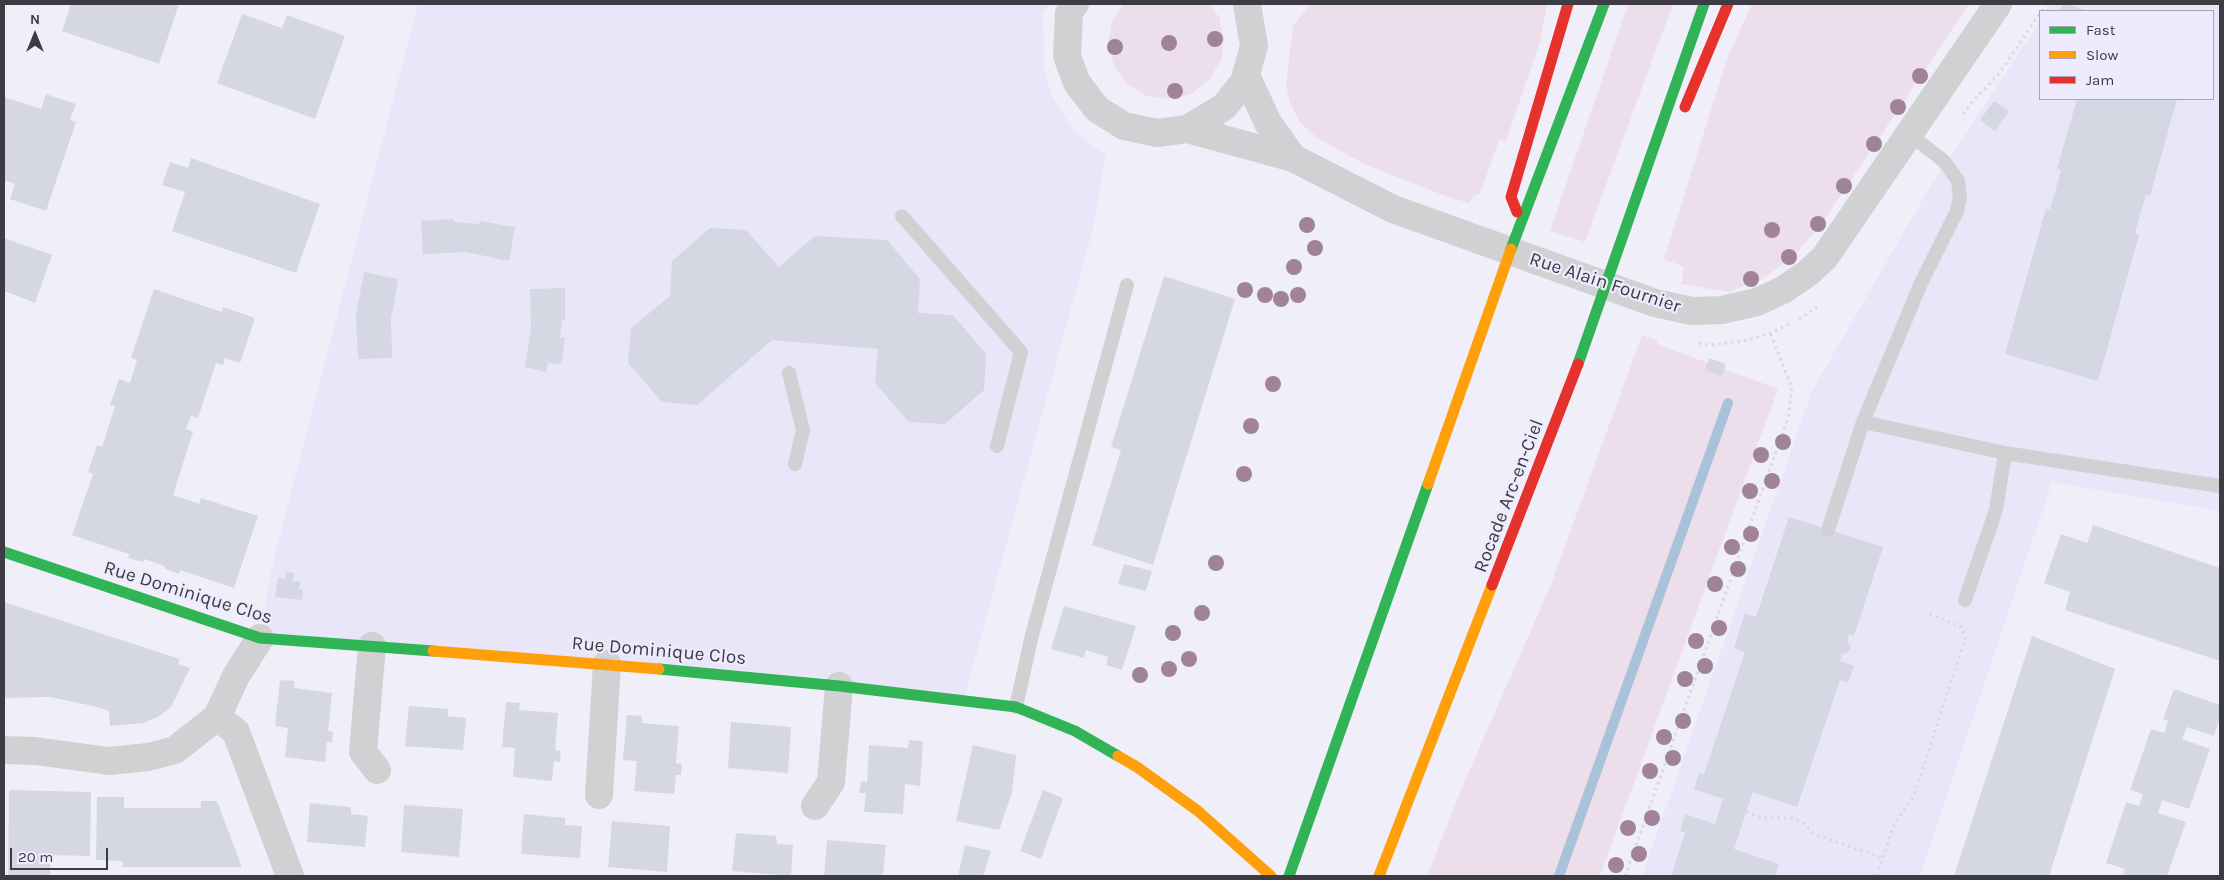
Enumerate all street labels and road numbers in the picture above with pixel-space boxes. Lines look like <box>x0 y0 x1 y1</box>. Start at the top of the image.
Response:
street label: Rue Alain Fournier <box>1526 248 1684 318</box>
street label: Rocade Arc-en-Ciel <box>1469 416 1549 576</box>
street label: Rue Dominique Clos <box>101 556 275 630</box>
street label: Rue Dominique Clos <box>571 632 747 670</box>

